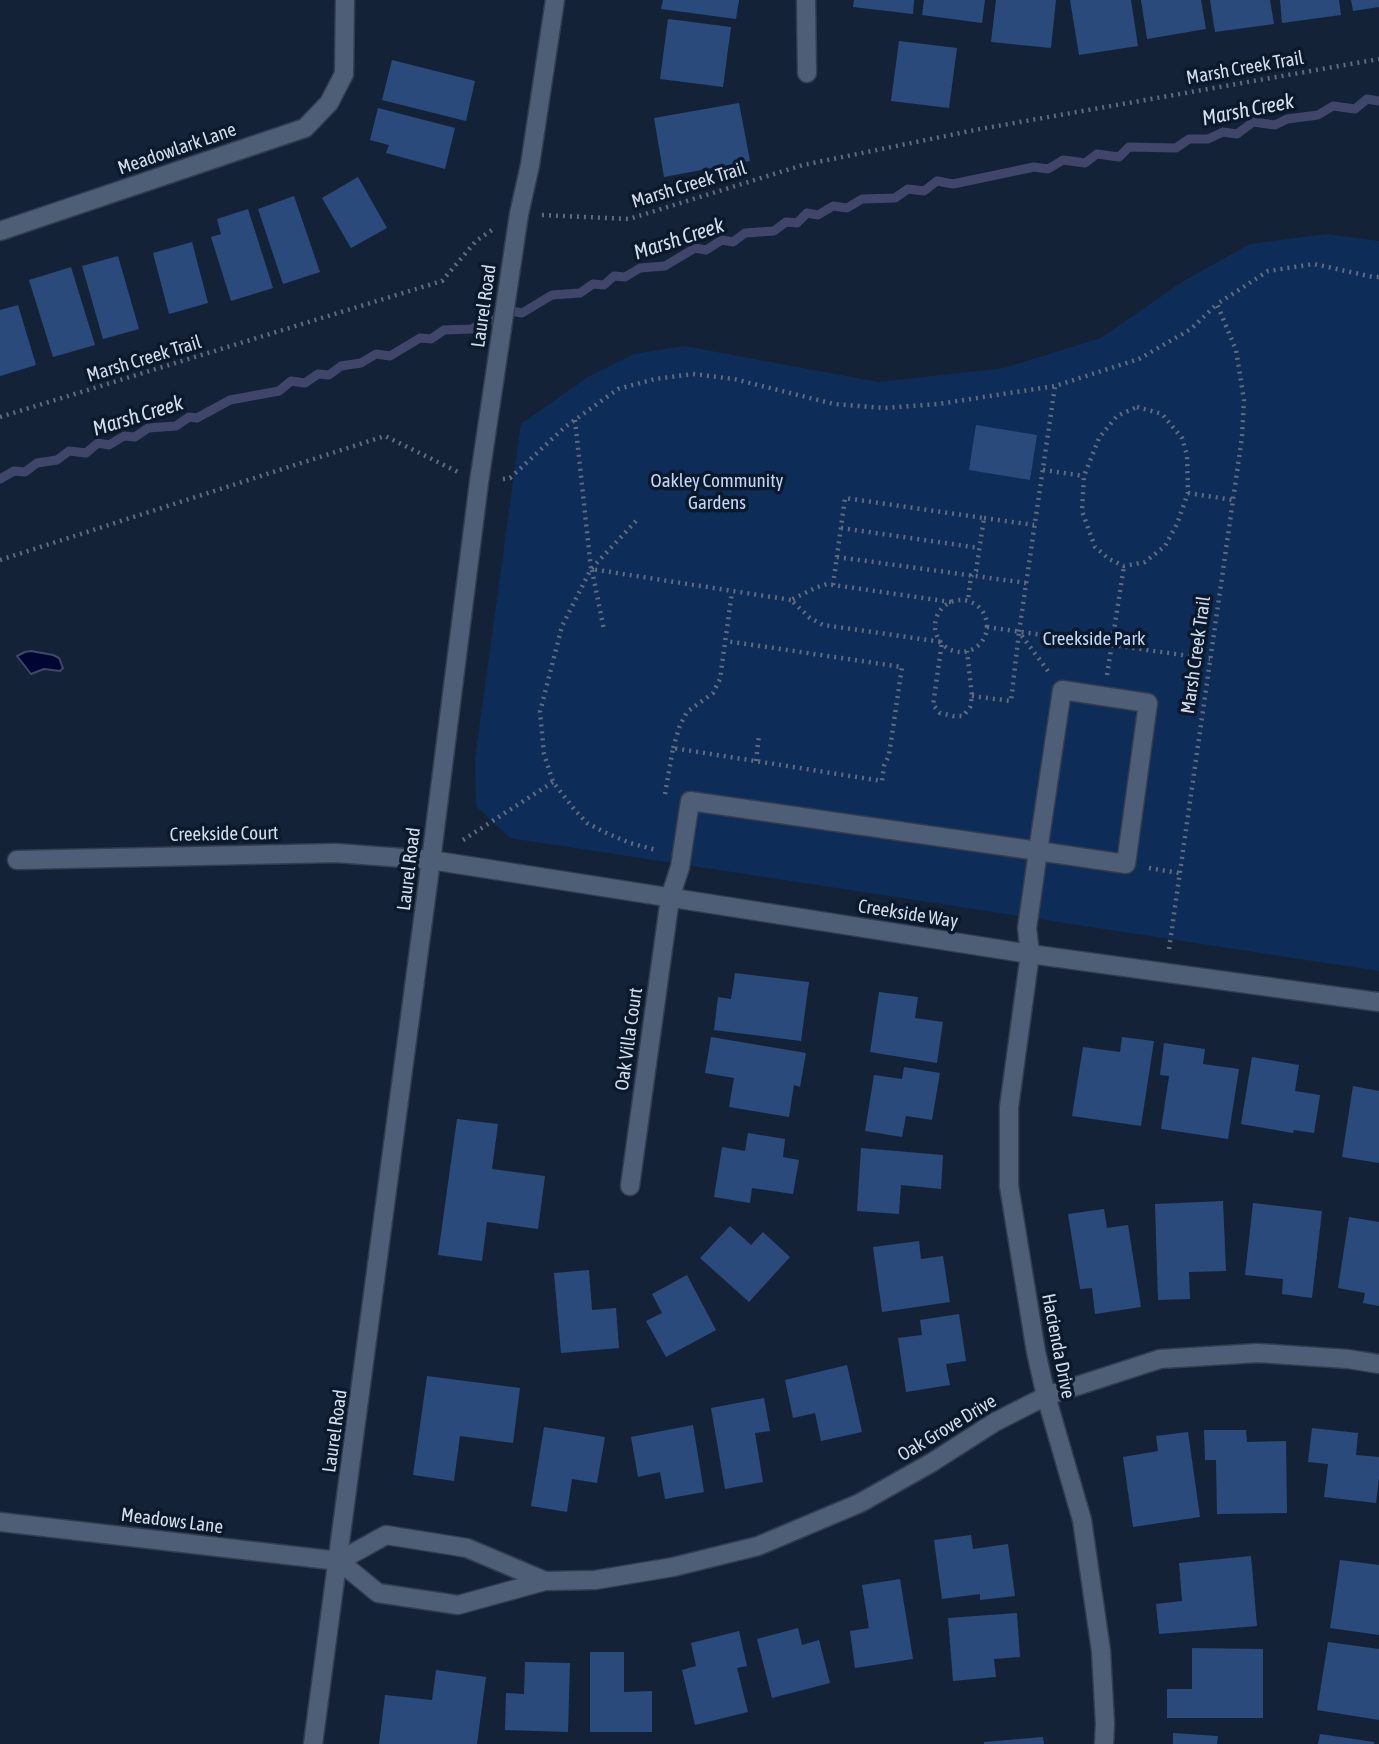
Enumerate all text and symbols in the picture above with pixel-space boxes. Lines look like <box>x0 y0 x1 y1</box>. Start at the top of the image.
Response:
street label: Marsh Creek Trail <box>1185 46 1305 90</box>
water label: Marsh Creek <box>1200 89 1296 131</box>
street label: Meadowlark Lane <box>115 118 239 180</box>
street label: Marsh Creek Trail <box>629 157 749 213</box>
water label: Marsh Creek <box>631 213 727 265</box>
street label: Laurel Road <box>467 263 501 349</box>
street label: Marsh Creek Trail <box>84 331 204 387</box>
water label: Marsh Creek <box>90 390 186 442</box>
park label: Oakley Community Gardens <box>651 470 783 514</box>
street label: Marsh Creek Trail <box>1176 595 1216 715</box>
park label: Creekside Park <box>1043 628 1145 650</box>
street label: Creekside Court <box>170 822 278 846</box>
street label: Laurel Road <box>393 826 425 912</box>
street label: Creekside Way <box>856 895 960 933</box>
street label: Oak Villa Court <box>610 986 648 1092</box>
street label: Hacienda Drive <box>1037 1292 1079 1400</box>
street label: Laurel Road <box>318 1388 352 1474</box>
street label: Oak Grove Drive <box>894 1390 1000 1466</box>
street label: Meadows Lane <box>120 1503 224 1539</box>

